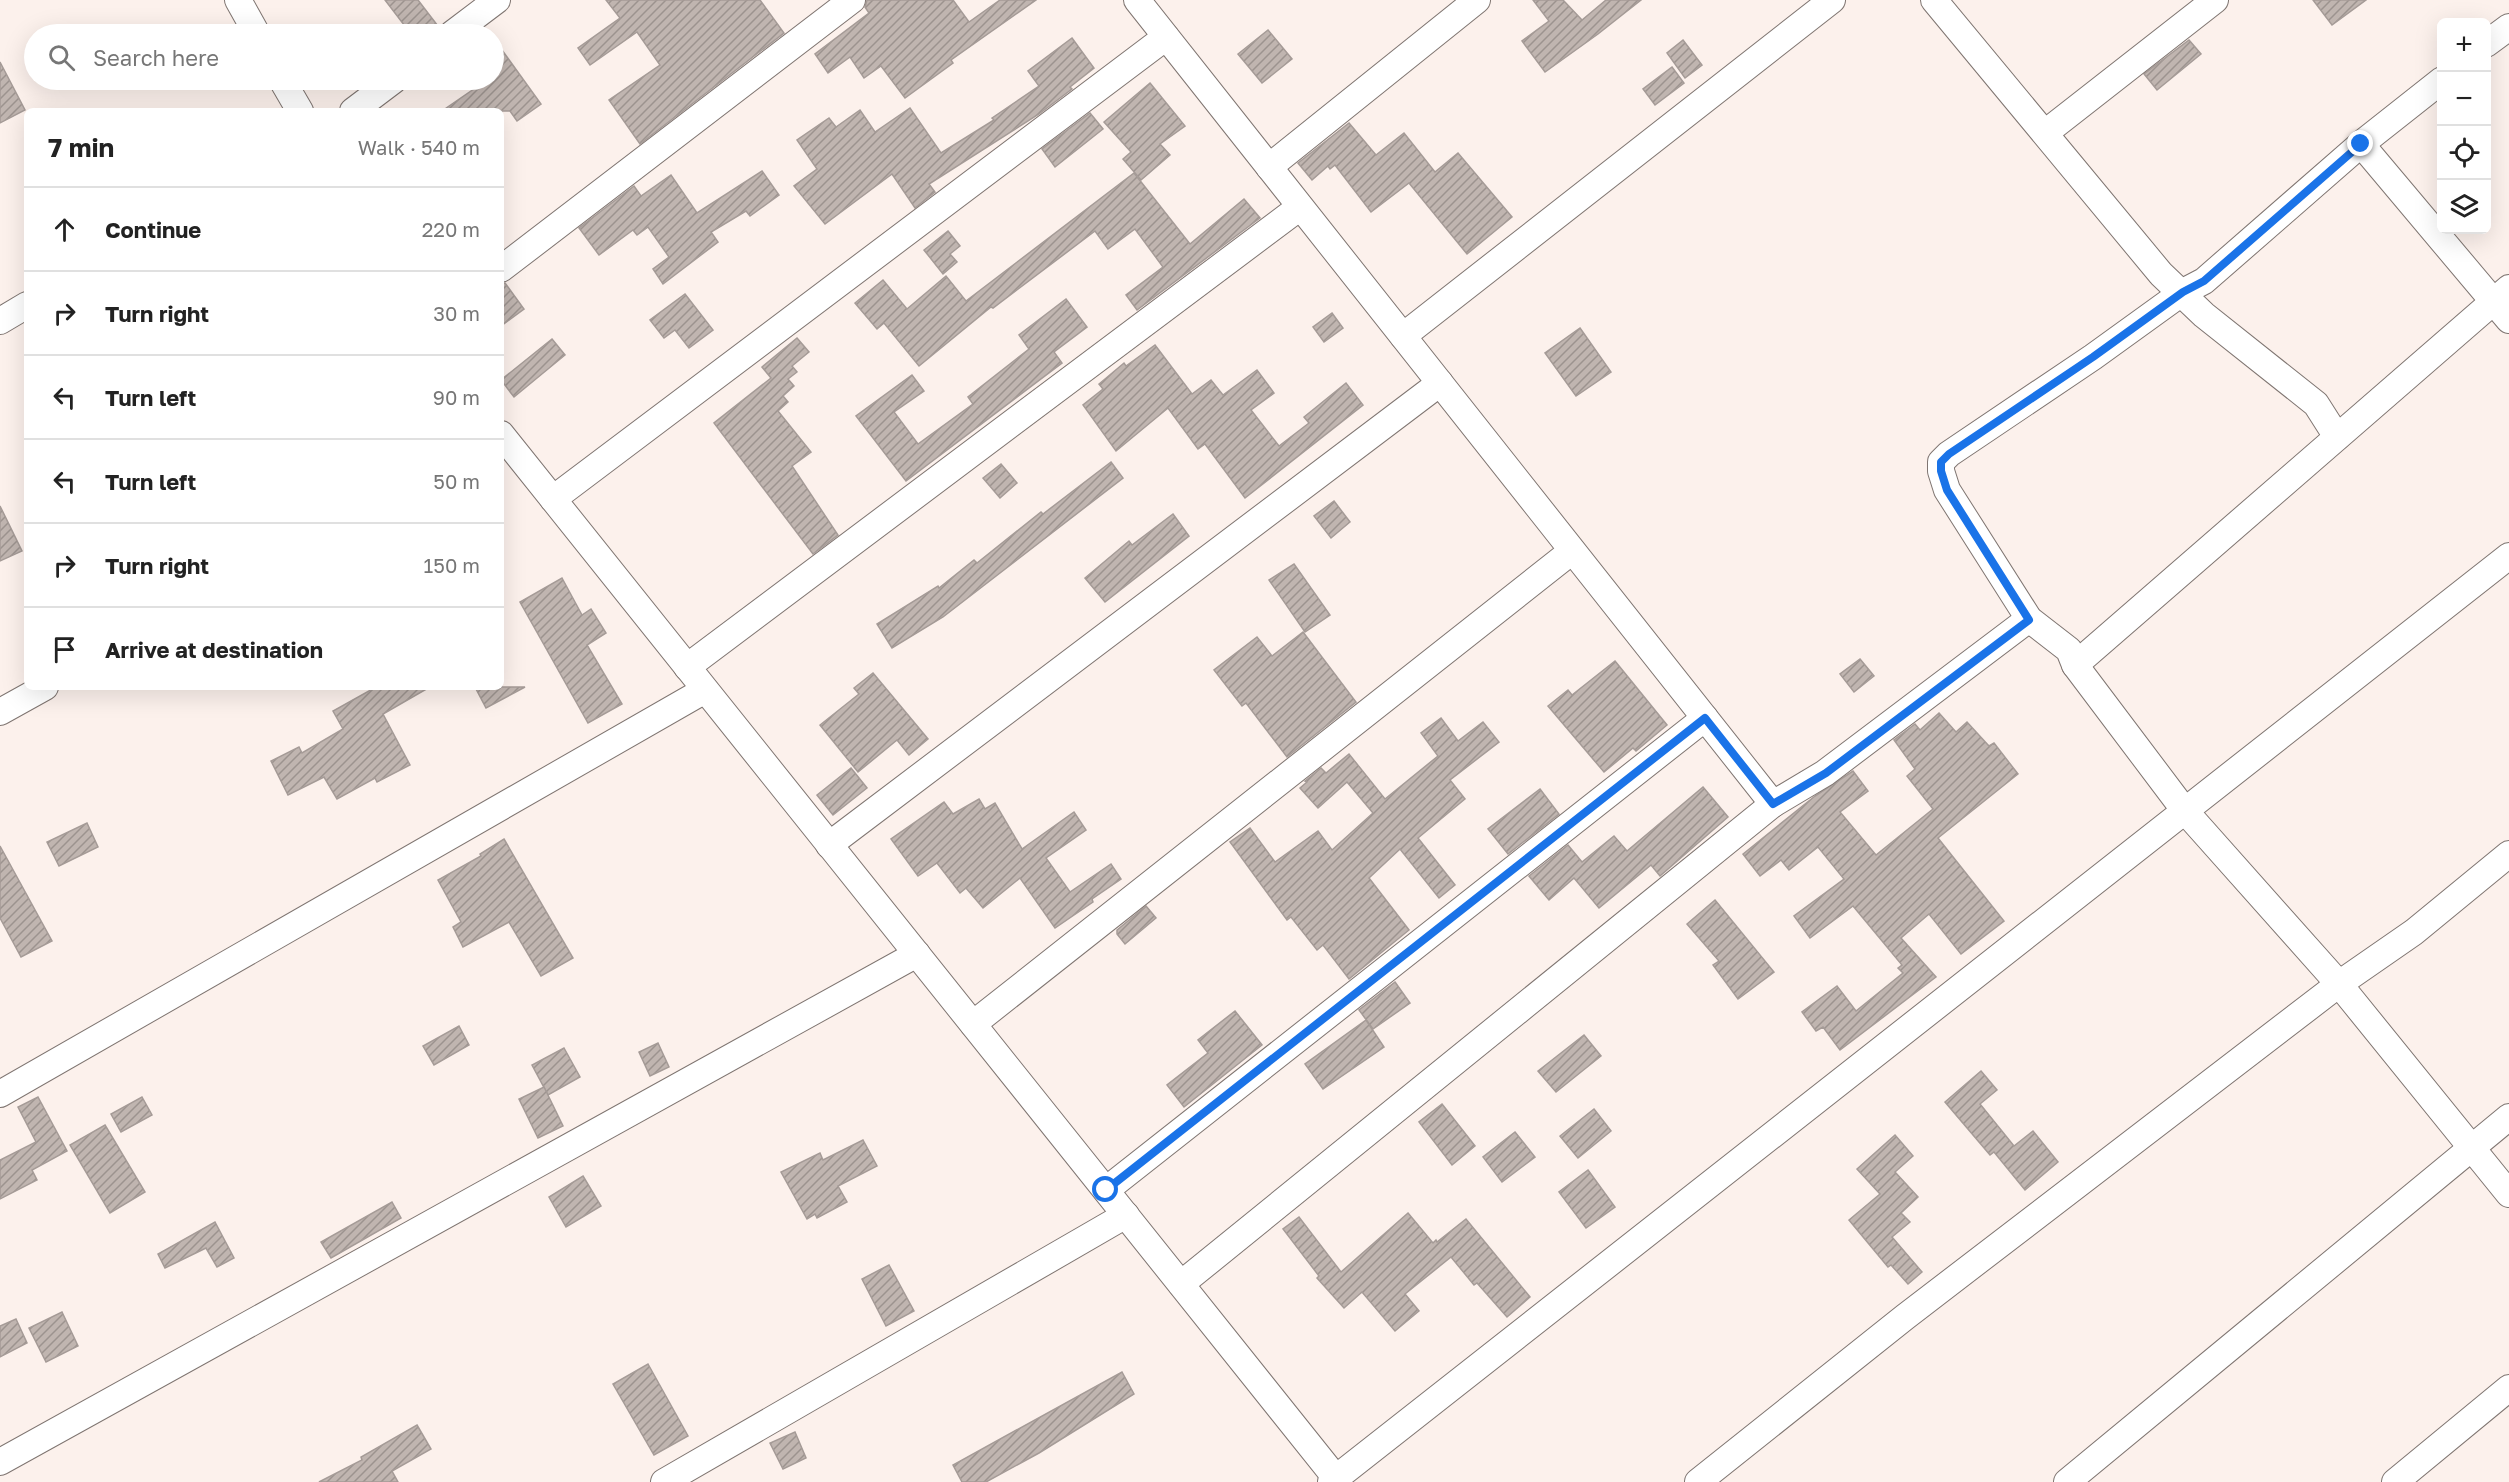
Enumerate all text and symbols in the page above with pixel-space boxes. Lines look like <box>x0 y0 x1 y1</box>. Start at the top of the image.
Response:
map controls <box>2437 18 2491 234</box>
button: + <box>2437 18 2491 72</box>
search box <box>24 24 504 90</box>
icon: search <box>45 41 78 74</box>
text: Search here <box>93 44 219 71</box>
button: − <box>2437 72 2491 126</box>
button: locate <box>2437 126 2491 180</box>
route end <box>2347 130 2373 156</box>
text: 7 min <box>48 132 114 163</box>
text: Walk · 540 m <box>358 135 480 159</box>
button: layers <box>2437 180 2491 234</box>
icon: ahead <box>48 213 81 246</box>
text: Continue <box>105 216 201 243</box>
text: 220 m <box>422 217 480 241</box>
icon: right <box>48 297 81 330</box>
text: Turn right <box>105 300 209 327</box>
text: 30 m <box>433 301 480 325</box>
icon: left <box>48 381 81 414</box>
text: Turn left <box>105 384 196 411</box>
text: 90 m <box>433 385 480 409</box>
icon: left <box>48 465 81 498</box>
text: Turn left <box>105 468 196 495</box>
text: 50 m <box>433 469 480 493</box>
icon: right <box>48 549 81 582</box>
text: Turn right <box>105 552 209 579</box>
text: 150 m <box>424 553 480 577</box>
icon: arrive <box>48 633 81 666</box>
text: Arrive at destination <box>105 636 323 663</box>
route start <box>1092 1176 1118 1202</box>

